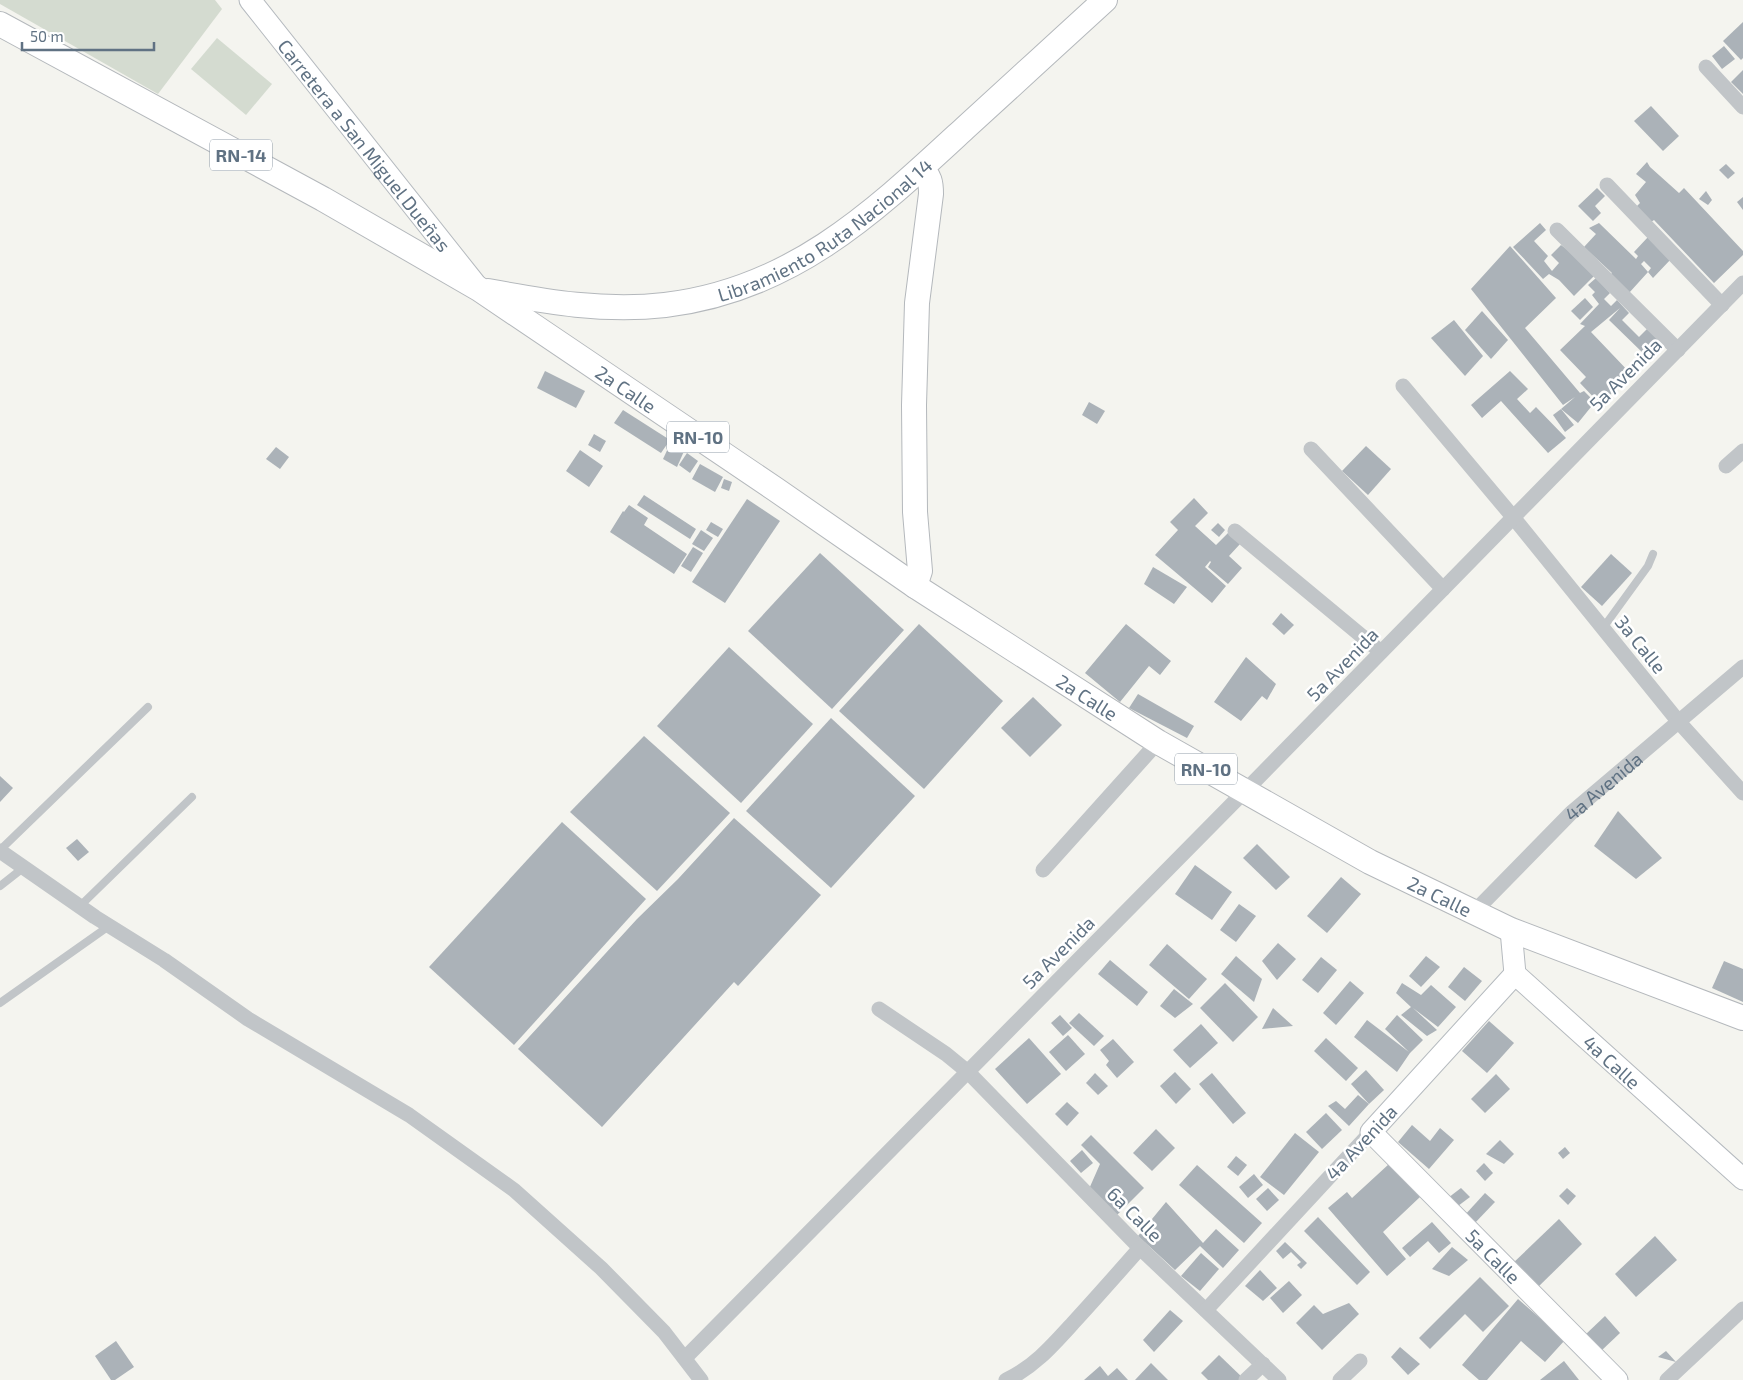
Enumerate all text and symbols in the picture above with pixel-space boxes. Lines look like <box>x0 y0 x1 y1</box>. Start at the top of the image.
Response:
scale bar <box>22 20 155 52</box>
text: 50 m <box>30 27 64 45</box>
street label: Carretera a San Miguel Dueñas <box>274 34 456 256</box>
road number: RN-14 <box>210 140 272 170</box>
street label: Libramiento Ruta Nacional 14 <box>715 153 936 306</box>
street label: 5a Avenida <box>1584 333 1666 415</box>
street label: 2a Calle <box>591 360 661 417</box>
road number: RN-10 <box>667 422 729 452</box>
street label: 3a Calle <box>1611 610 1671 678</box>
street label: 5a Avenida <box>1301 623 1383 705</box>
street label: 2a Calle <box>1053 669 1122 725</box>
street label: 4a Avenida <box>1559 746 1647 825</box>
road number: RN-10 <box>1175 754 1237 784</box>
street label: 2a Calle <box>1404 871 1476 921</box>
street label: 5a Avenida <box>1017 911 1099 993</box>
street label: 4a Calle <box>1579 1030 1646 1093</box>
street label: 4a Avenida <box>1320 1100 1402 1184</box>
street label: 6a Calle <box>1103 1182 1167 1246</box>
street label: 5a Calle <box>1462 1224 1526 1288</box>

